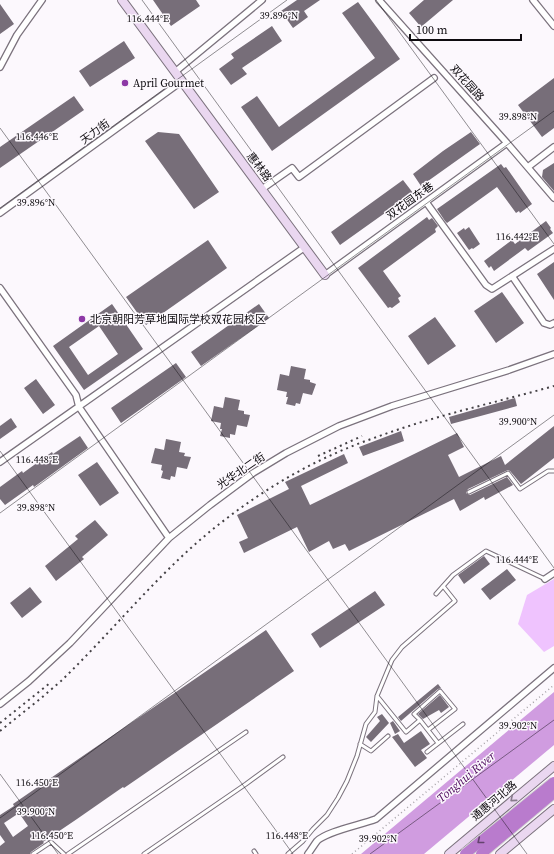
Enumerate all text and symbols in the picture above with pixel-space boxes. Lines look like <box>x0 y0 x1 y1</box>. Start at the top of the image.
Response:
text: 39.896°N <box>260 9 298 22</box>
text: 116.444°E <box>127 12 169 25</box>
scale bar <box>410 16 521 42</box>
text: 100 m <box>416 22 448 38</box>
street label: 双花园路 <box>447 62 487 104</box>
place label: April Gourmet <box>133 76 204 91</box>
marker: April Gourmet <box>120 78 130 88</box>
text: 39.898°N <box>499 110 537 123</box>
street label: 天力街 <box>77 116 113 148</box>
text: 116.446°E <box>16 130 58 143</box>
street label: 惠林路 <box>243 149 275 185</box>
street label: 双花园东巷 <box>383 179 437 223</box>
text: 39.896°N <box>17 196 55 209</box>
text: 116.442°E <box>496 230 538 243</box>
place label: 北京朝阳芳草地国际学校双花园校区 <box>90 312 266 327</box>
marker: 北京朝阳芳草地国际学校双花园校区 <box>77 314 87 324</box>
text: 39.900°N <box>499 415 537 428</box>
street label: 光华北二街 <box>214 449 268 493</box>
text: 116.448°E <box>16 453 58 466</box>
text: 39.898°N <box>17 501 55 514</box>
text: 116.444°E <box>496 553 538 566</box>
text: 39.902°N <box>499 719 537 732</box>
water label: Tonghui River <box>434 747 499 806</box>
text: 116.450°E <box>16 776 58 789</box>
street label: 通惠河北路 <box>468 778 520 824</box>
one-way arrow <box>510 795 518 802</box>
text: 39.900°N <box>17 805 55 818</box>
text: 116.450°E <box>31 829 73 842</box>
text: 116.448°E <box>266 829 308 842</box>
text: 39.902°N <box>359 832 397 845</box>
one-way arrow <box>478 837 485 844</box>

